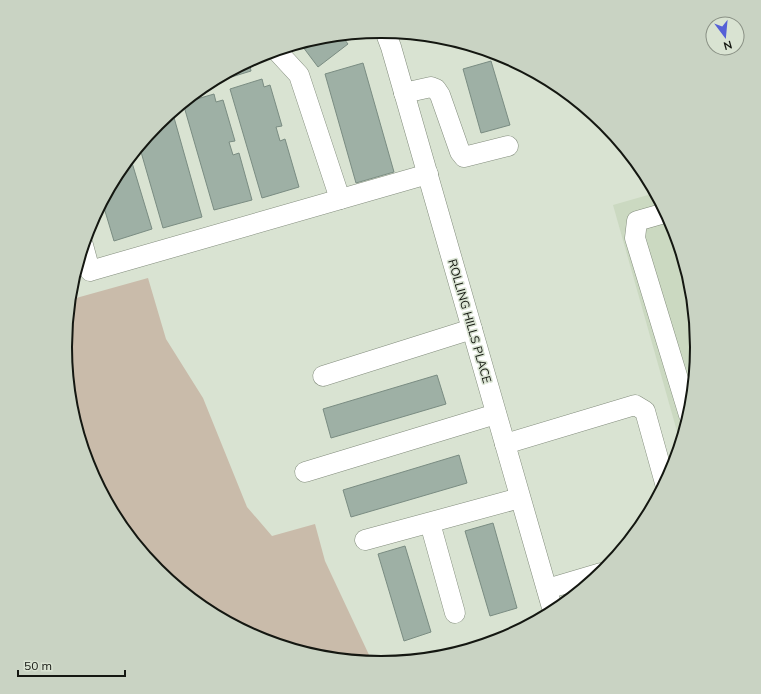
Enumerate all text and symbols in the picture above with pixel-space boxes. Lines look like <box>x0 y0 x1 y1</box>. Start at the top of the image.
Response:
north arrow <box>705 16 745 56</box>
text: N <box>722 38 734 53</box>
street label: ROLLING HILLS PLACE <box>445 257 495 385</box>
scale bar <box>18 652 125 678</box>
text: 50 m <box>24 658 52 673</box>

